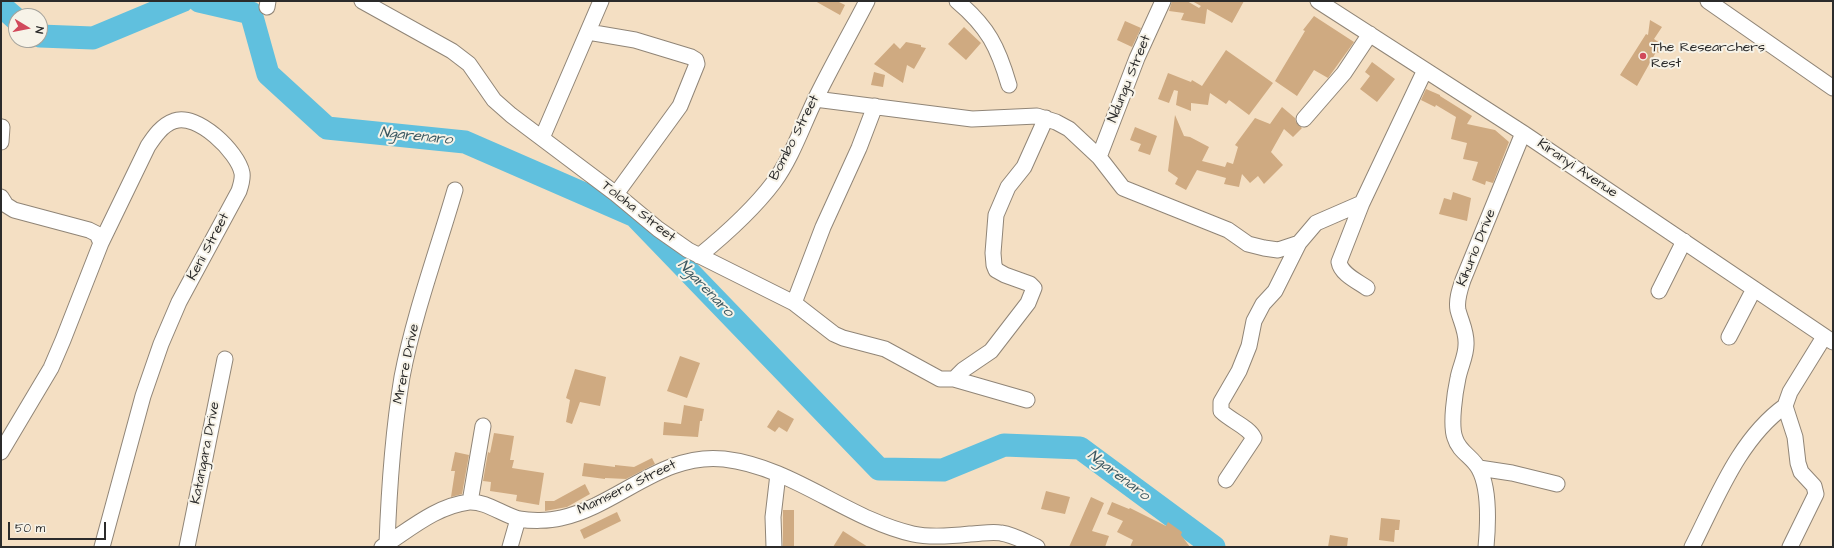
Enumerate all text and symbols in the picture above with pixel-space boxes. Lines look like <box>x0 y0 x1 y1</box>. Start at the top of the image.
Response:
north arrow <box>8 8 48 48</box>
text: N <box>31 25 47 35</box>
street label: Ndungu Street <box>1105 33 1155 125</box>
place label: The Researchers Rest <box>1651 40 1765 72</box>
marker: The Researchers Rest <box>1638 51 1648 61</box>
street label: Bombo Street <box>766 93 824 183</box>
water label: Ngarenaro <box>379 124 453 150</box>
street label: Kiranyi Avenue <box>1534 136 1620 202</box>
street label: Toloha Street <box>598 178 678 246</box>
street label: Kihurio Drive <box>1454 207 1500 289</box>
street label: Keni Street <box>184 210 234 284</box>
water label: Ngarenaro <box>673 256 737 322</box>
street label: Mrere Drive <box>390 322 424 406</box>
street label: Katangara Drive <box>188 400 224 506</box>
water label: Ngarenaro <box>1083 447 1153 505</box>
street label: Mamsera Street <box>575 457 679 519</box>
scale bar <box>10 514 108 540</box>
text: 50 m <box>15 520 45 537</box>

